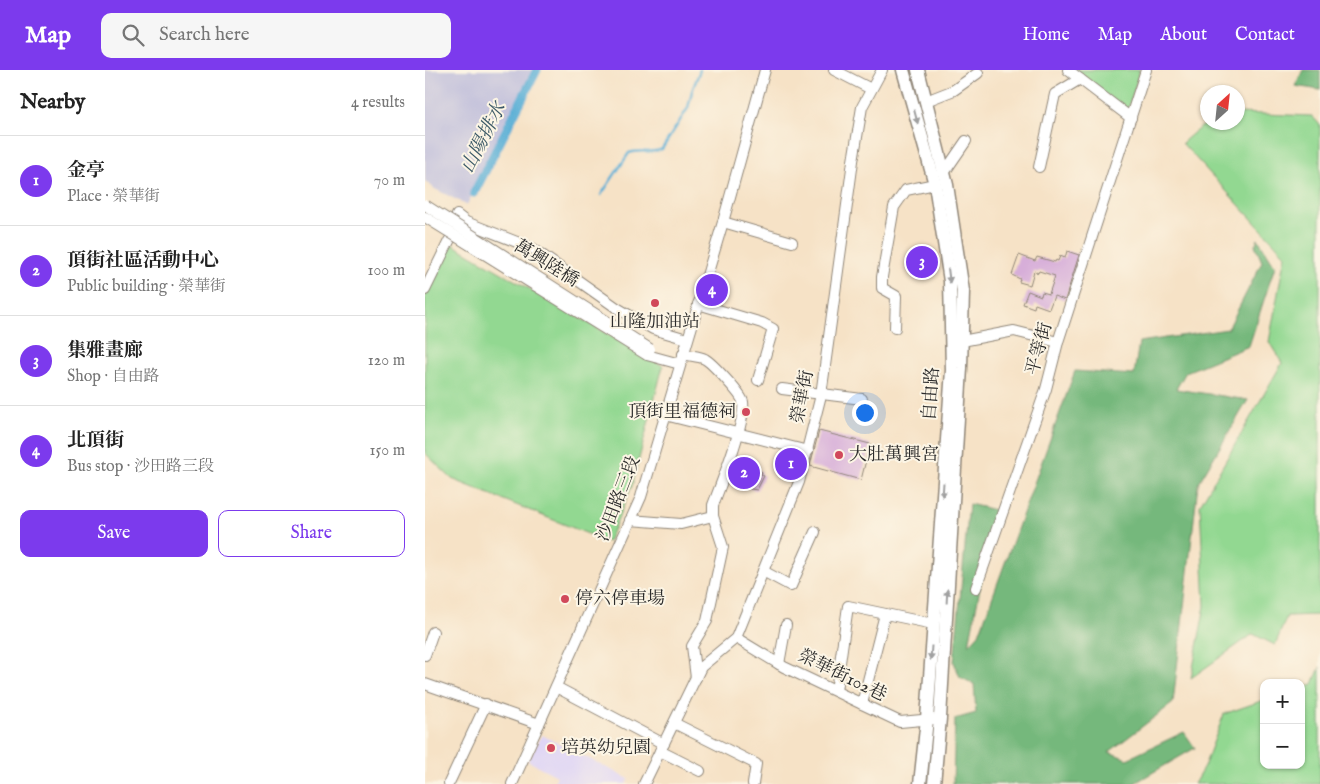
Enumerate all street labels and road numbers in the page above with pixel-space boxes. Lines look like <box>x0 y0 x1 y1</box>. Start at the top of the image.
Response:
street label: 萬興陸橋 <box>509 235 583 293</box>
street label: 平等街 <box>1022 320 1058 378</box>
street label: 自由路 <box>919 366 945 422</box>
street label: 榮華街 <box>787 368 819 426</box>
street label: 沙田路三段 <box>592 453 646 545</box>
street label: 榮華街102巷 <box>794 645 890 707</box>

